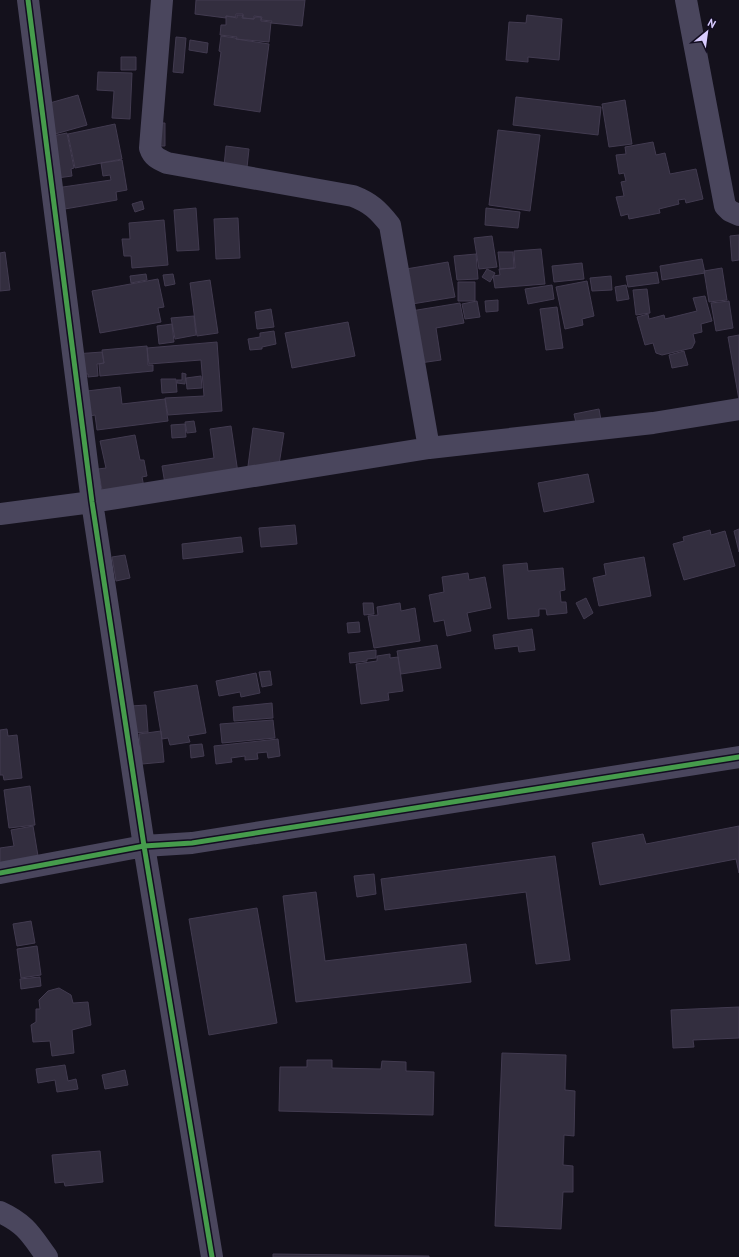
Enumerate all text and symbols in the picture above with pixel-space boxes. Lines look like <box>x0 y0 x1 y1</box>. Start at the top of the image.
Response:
north arrow <box>687 12 727 52</box>
text: N <box>705 15 718 31</box>

